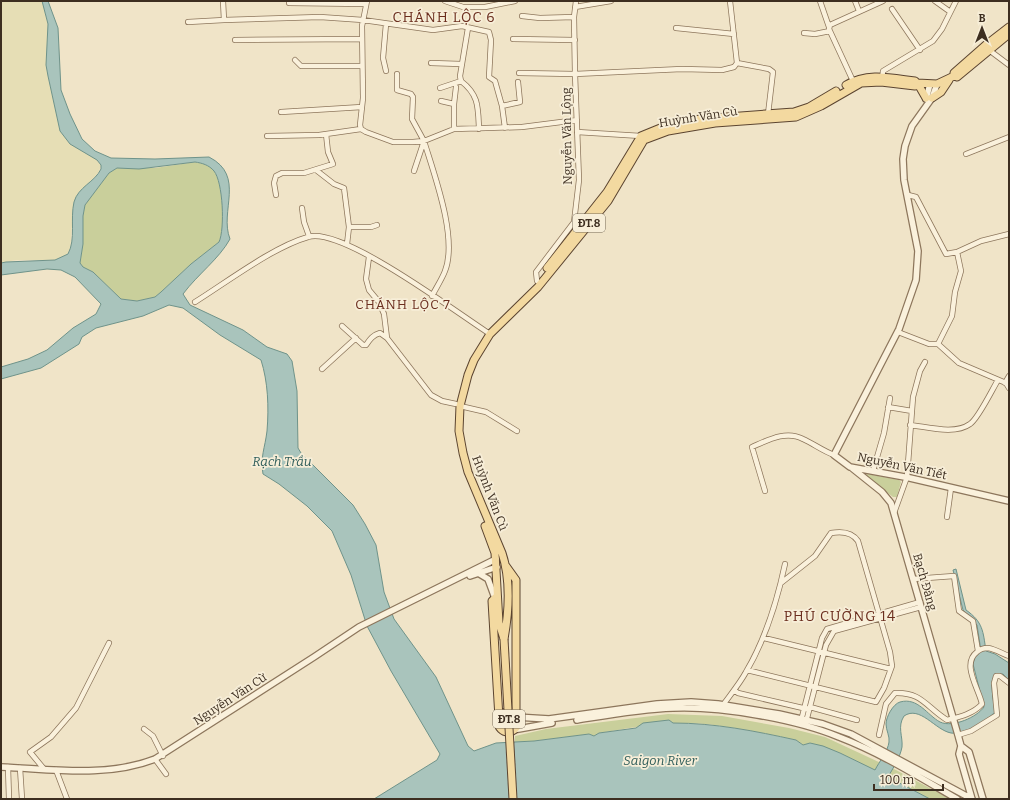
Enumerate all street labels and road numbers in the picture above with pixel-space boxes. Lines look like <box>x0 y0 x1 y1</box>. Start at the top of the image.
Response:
street label: Nguyễn Văn Lộng <box>559 87 575 185</box>
street label: Huỳnh Văn Cù <box>658 104 739 130</box>
road number: ĐT.8 <box>573 214 605 232</box>
street label: Nguyễn Văn Tiết <box>856 449 949 482</box>
street label: Huỳnh Văn Cù <box>469 454 511 533</box>
street label: Bạch Đằng <box>910 551 941 613</box>
street label: Nguyễn Văn Cừ <box>191 670 270 728</box>
road number: ĐT.8 <box>493 710 525 728</box>

